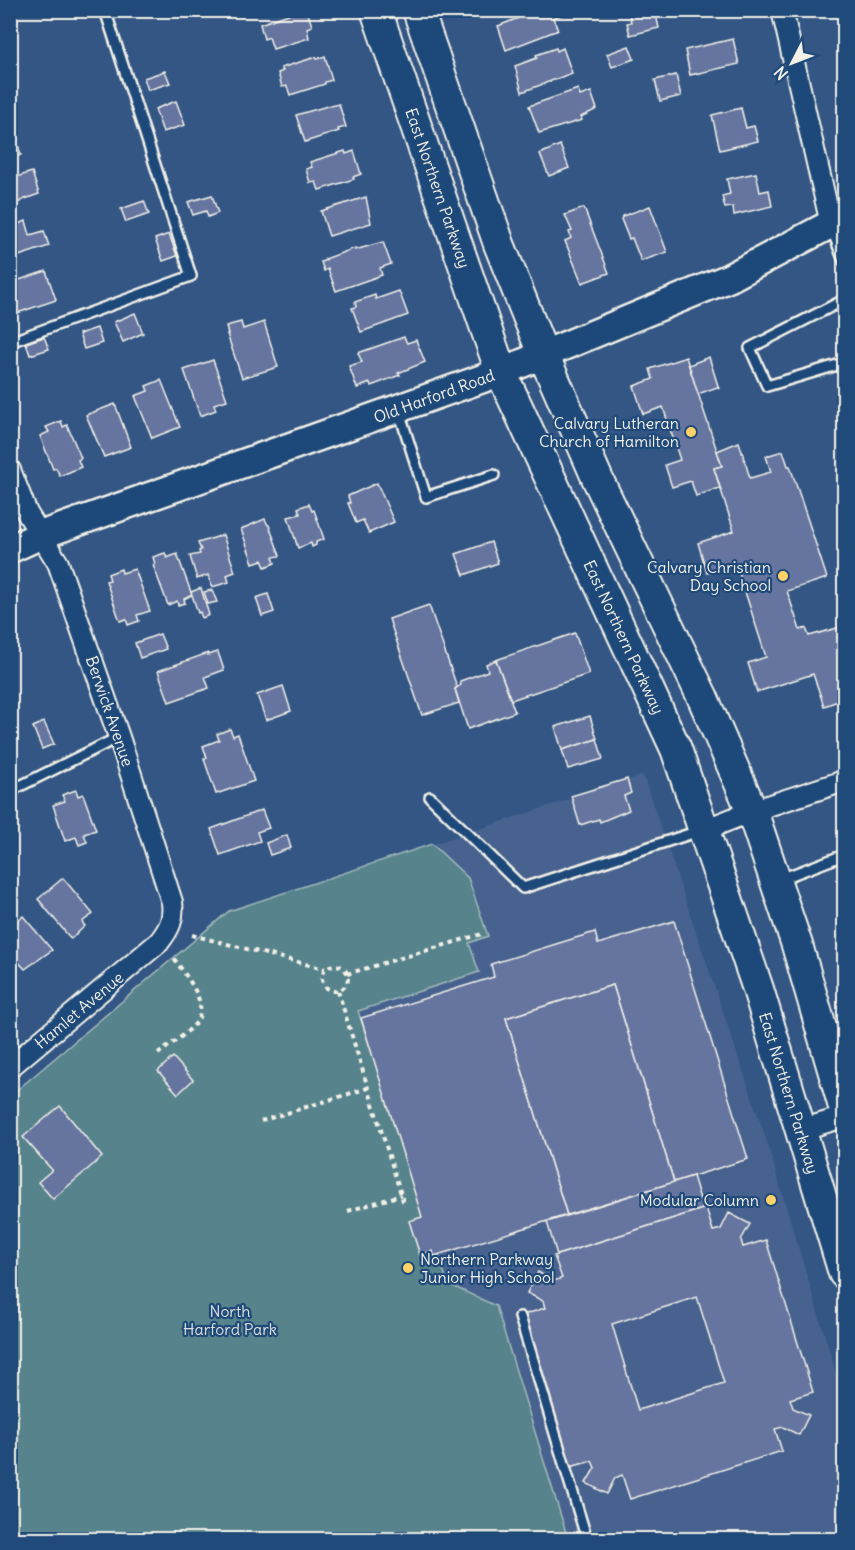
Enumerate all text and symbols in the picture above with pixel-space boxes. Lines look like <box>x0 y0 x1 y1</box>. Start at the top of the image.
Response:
north arrow <box>762 33 822 93</box>
text: N <box>770 62 792 84</box>
street label: East Northern Parkway <box>401 105 475 271</box>
street label: Old Harford Road <box>371 365 497 427</box>
place label: Calvary Lutheran Church of Hamilton <box>539 413 679 451</box>
marker: Calvary Lutheran Church of Hamilton <box>684 425 698 439</box>
street label: East Northern Parkway <box>579 557 669 717</box>
place label: Calvary Christian Day School <box>647 557 771 595</box>
marker: Calvary Christian Day School <box>776 569 790 583</box>
street label: Berwick Avenue <box>82 653 138 769</box>
street label: Hamlet Avenue <box>31 967 127 1053</box>
street label: East Northern Parkway <box>755 1010 823 1176</box>
place label: Modular Column <box>640 1190 759 1210</box>
marker: Modular Column <box>764 1193 778 1207</box>
place label: Northern Parkway Junior High School <box>420 1249 555 1287</box>
marker: Northern Parkway Junior High School <box>401 1261 415 1275</box>
park label: North Harford Park <box>183 1301 277 1339</box>

